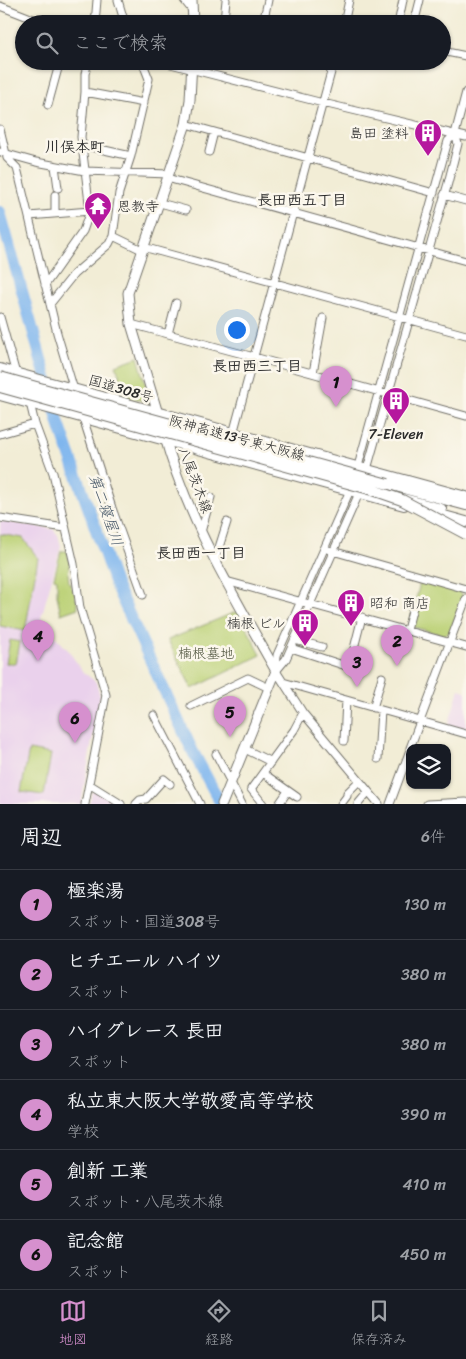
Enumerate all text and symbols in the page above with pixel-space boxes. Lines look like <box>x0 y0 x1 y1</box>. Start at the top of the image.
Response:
search box <box>15 15 451 70</box>
text: ここで検索 <box>73 26 168 59</box>
icon: search <box>33 29 61 57</box>
building icon: 島田 塗料 <box>413 118 443 157</box>
place label: 島田 塗料 <box>349 121 409 146</box>
district label: 川俣本町 <box>45 134 105 160</box>
district label: 長田西五丁目 <box>257 187 347 213</box>
temple icon: 恩教寺 <box>83 191 113 230</box>
place label: 恩教寺 <box>117 194 159 219</box>
your location <box>224 317 250 343</box>
district label: 長田西三丁目 <box>212 353 302 379</box>
pin: 1 <box>320 366 352 407</box>
street label: 国道308号 <box>85 368 157 410</box>
building icon: 7-Eleven <box>381 386 411 425</box>
street label: 阪神高速13号東大阪線 <box>166 408 308 468</box>
place label: 7-Eleven <box>369 422 424 447</box>
street label: 八尾茨木線 <box>171 443 219 517</box>
water label: 第二寝屋川 <box>81 470 131 550</box>
district label: 長田西一丁目 <box>156 540 246 566</box>
building icon: 昭和 商店 <box>336 588 366 627</box>
place label: 昭和 商店 <box>370 591 430 616</box>
building icon: 楠根 ビル <box>290 608 320 647</box>
place label: 楠根 ビル <box>227 611 286 636</box>
pin: 4 <box>22 620 54 661</box>
pin: 2 <box>381 625 413 666</box>
park label: 楠根墓地 <box>178 641 234 666</box>
pin: 3 <box>341 646 373 687</box>
pin: 5 <box>214 696 246 737</box>
pin: 6 <box>59 702 91 743</box>
map controls <box>406 744 451 789</box>
button: layers <box>406 744 451 789</box>
text: 周辺 <box>20 818 62 856</box>
text: 6件 <box>421 822 446 851</box>
text: 極楽湯 <box>67 874 124 907</box>
text: 1 <box>33 890 39 919</box>
text: 130 m <box>404 890 446 919</box>
text: スポット · 国道308号 <box>67 907 220 936</box>
text: ヒチエール ハイツ <box>67 944 223 977</box>
text: 2 <box>31 960 41 989</box>
text: 380 m <box>401 960 446 989</box>
text: スポット <box>67 977 131 1006</box>
text: ハイグレース 長田 <box>67 1014 224 1047</box>
text: 3 <box>32 1030 40 1059</box>
text: 380 m <box>401 1030 446 1059</box>
text: スポット <box>67 1047 131 1076</box>
text: 私立東大阪大学敬愛高等学校 <box>67 1084 314 1117</box>
text: 4 <box>31 1100 41 1129</box>
text: 390 m <box>401 1100 446 1129</box>
text: 学校 <box>67 1117 99 1146</box>
text: 創新 工業 <box>67 1154 148 1187</box>
text: 5 <box>31 1170 41 1199</box>
text: 410 m <box>403 1170 446 1199</box>
text: スポット · 八尾茨木線 <box>67 1187 224 1216</box>
text: 記念館 <box>67 1224 124 1257</box>
text: 6 <box>31 1240 41 1269</box>
text: 450 m <box>400 1240 446 1269</box>
text: スポット <box>67 1257 131 1286</box>
tab: 地図 <box>59 1297 87 1352</box>
tab: 経路 <box>205 1297 233 1352</box>
tab: 保存済み <box>351 1297 407 1352</box>

